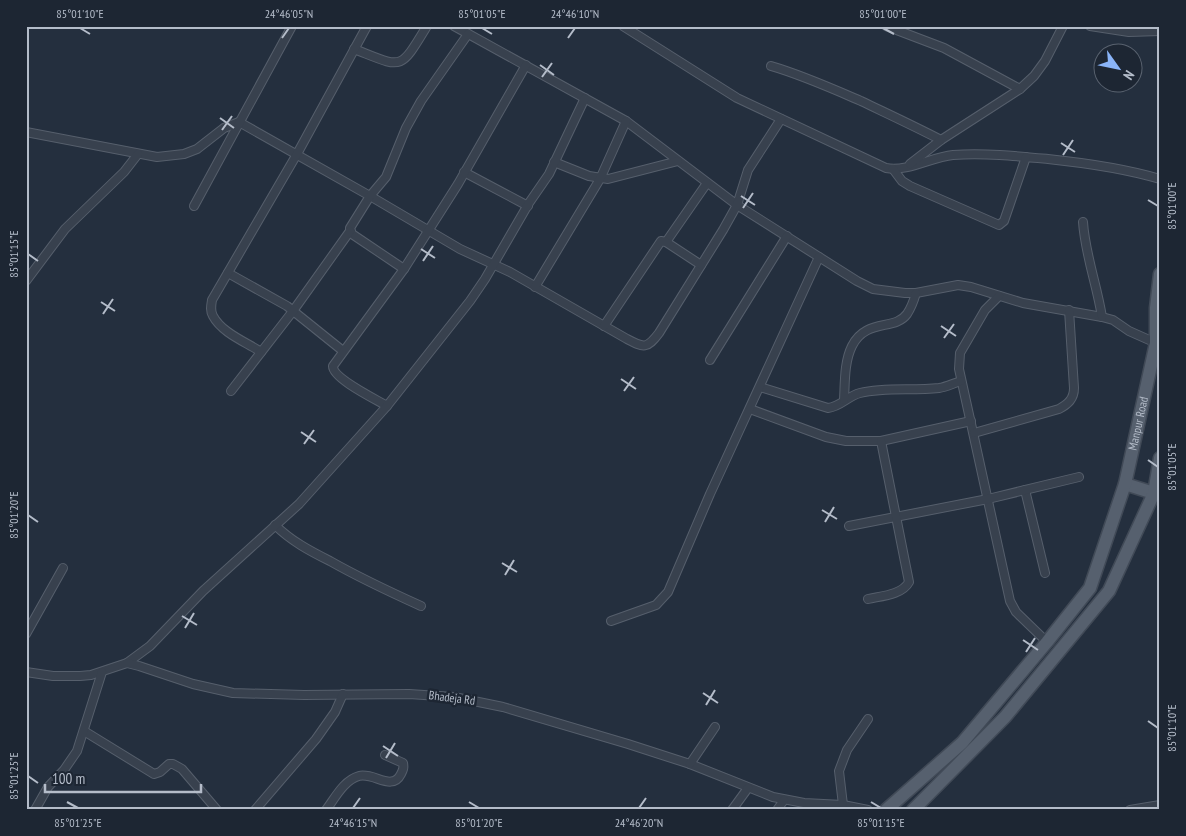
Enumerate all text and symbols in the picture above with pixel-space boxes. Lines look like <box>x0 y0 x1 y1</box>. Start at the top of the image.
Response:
text: 85°01'10"E <box>56 6 104 21</box>
text: 24°46'05"N <box>265 6 313 21</box>
text: 85°01'05"E <box>458 6 506 21</box>
text: 24°46'10"N <box>551 6 599 21</box>
text: 85°01'00"E <box>859 6 907 21</box>
north arrow <box>1094 42 1144 92</box>
text: N <box>1119 67 1139 83</box>
text: 85°01'00"E <box>1164 182 1179 230</box>
text: 85°01'15"E <box>6 230 21 278</box>
street label: Manpur Road <box>1125 395 1151 452</box>
text: 85°01'05"E <box>1164 443 1179 491</box>
text: 85°01'20"E <box>6 491 21 539</box>
street label: Bhadeja Rd <box>428 687 476 708</box>
text: 85°01'10"E <box>1164 704 1179 752</box>
text: 85°01'25"E <box>6 752 21 800</box>
scale bar <box>45 761 201 793</box>
text: 100 m <box>52 769 85 788</box>
text: 85°01'25"E <box>54 815 102 830</box>
text: 24°46'15"N <box>329 815 377 830</box>
text: 85°01'20"E <box>455 815 503 830</box>
text: 24°46'20"N <box>615 815 663 830</box>
text: 85°01'15"E <box>857 815 905 830</box>

